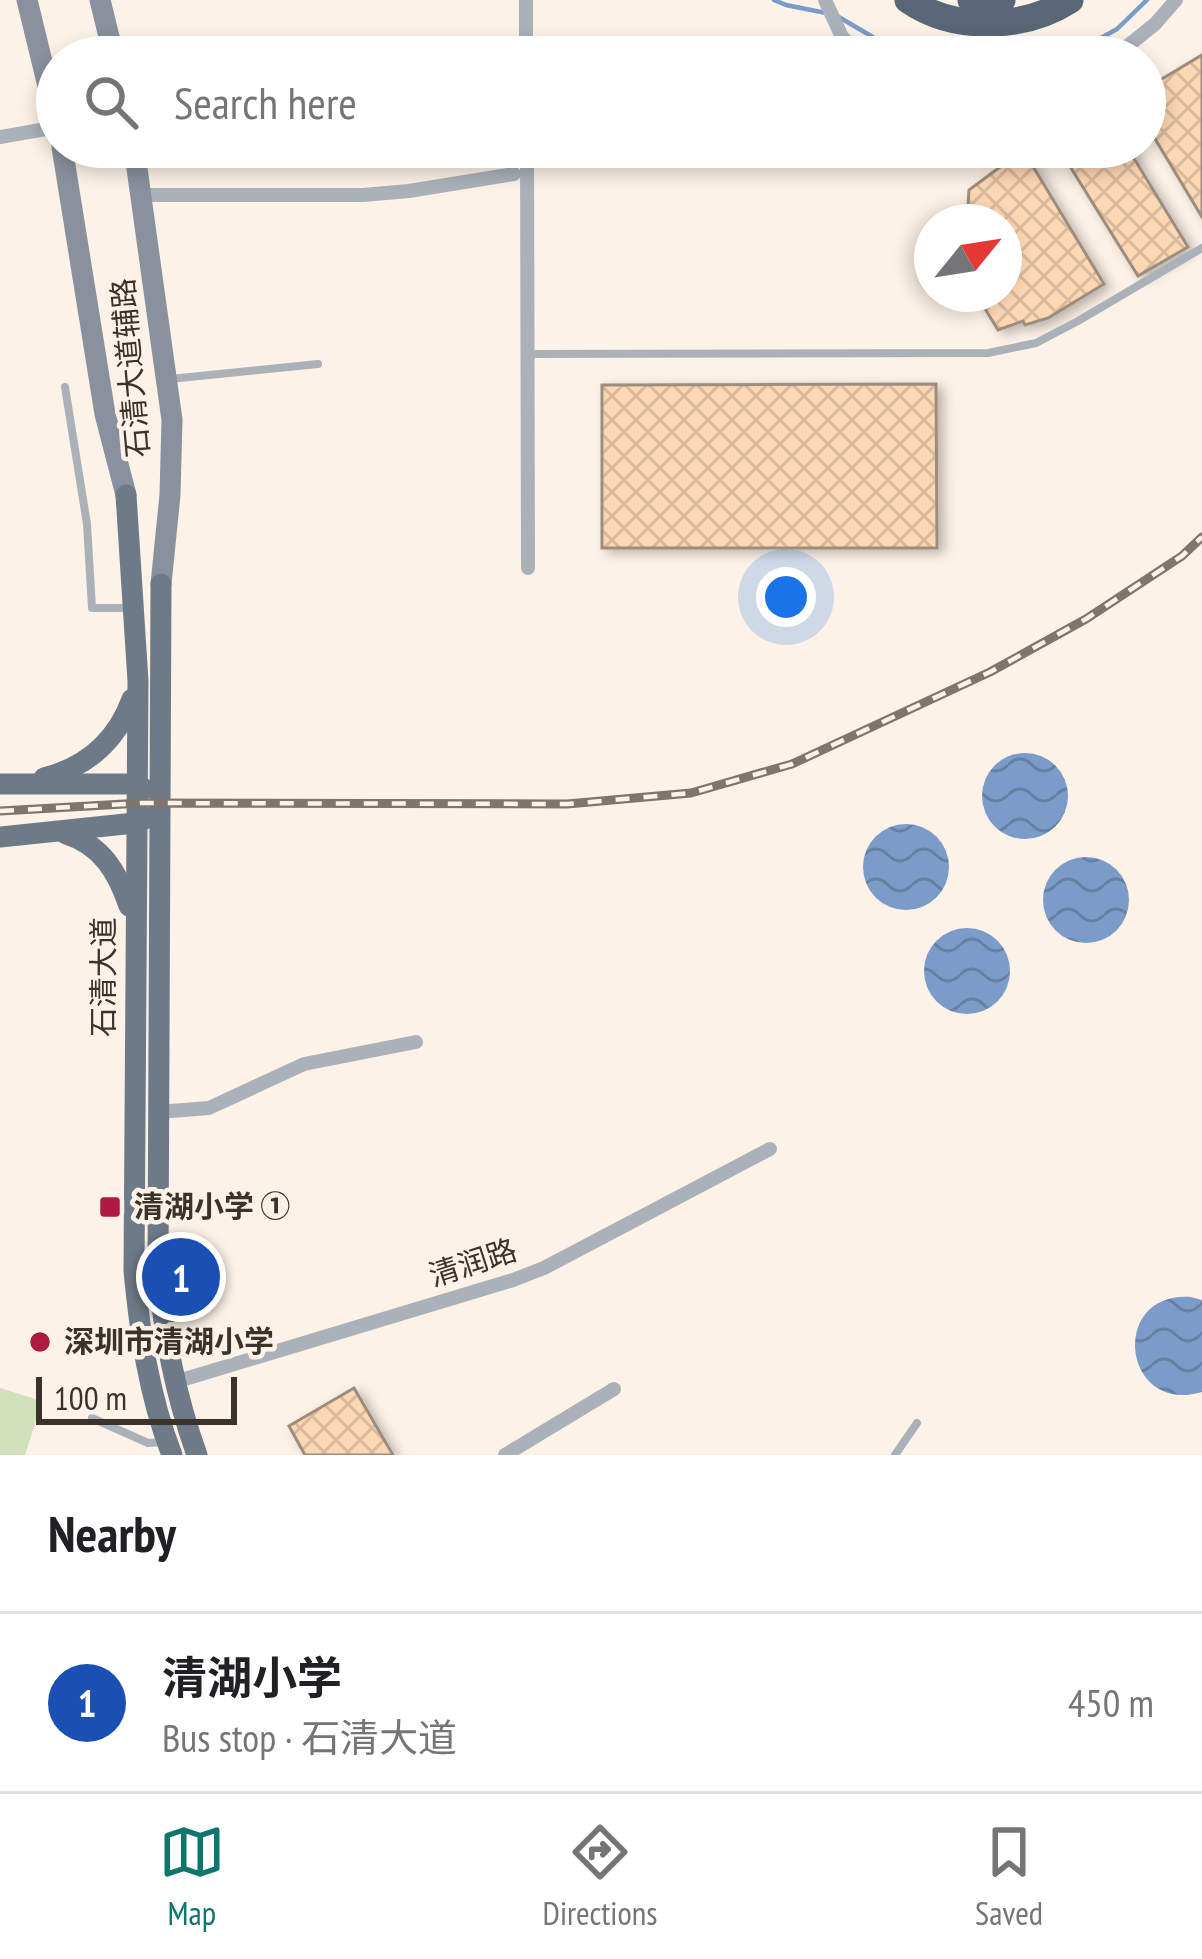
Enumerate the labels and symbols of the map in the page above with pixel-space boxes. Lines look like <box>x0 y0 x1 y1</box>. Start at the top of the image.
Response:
north arrow <box>914 204 1022 312</box>
street label: 石清大道辅路 <box>102 277 157 459</box>
your location <box>756 567 816 627</box>
street label: 石清大道 <box>83 917 122 1037</box>
place label: 清湖小学 ① <box>134 1186 290 1225</box>
marker: 清湖小学 ① <box>97 1194 123 1220</box>
street label: 清润路 <box>424 1229 521 1294</box>
pin: 1 <box>142 1232 220 1322</box>
place label: 深圳市清湖小学 <box>64 1321 274 1360</box>
marker: 深圳市清湖小学 <box>27 1329 53 1355</box>
scale bar <box>36 1371 237 1424</box>

